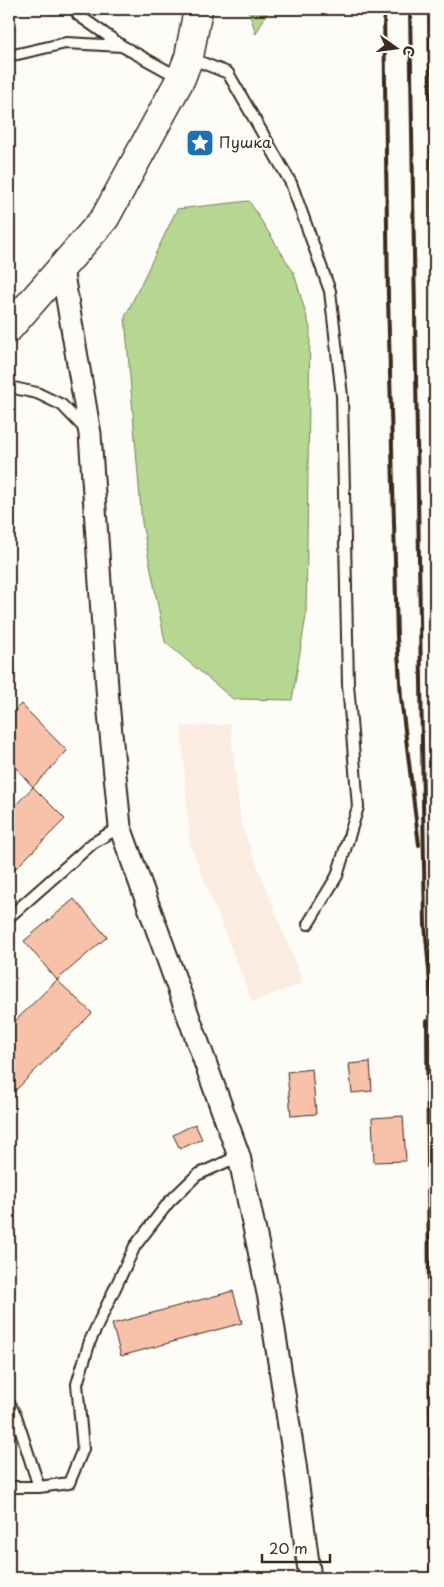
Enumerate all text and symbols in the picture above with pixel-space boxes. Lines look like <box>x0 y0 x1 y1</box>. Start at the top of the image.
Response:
north arrow <box>372 22 422 72</box>
text: С <box>398 44 421 59</box>
place icon: Пушка <box>185 128 215 158</box>
place label: Пушка <box>219 130 272 153</box>
scale bar <box>262 1532 329 1564</box>
text: 20 m <box>269 1536 308 1559</box>

